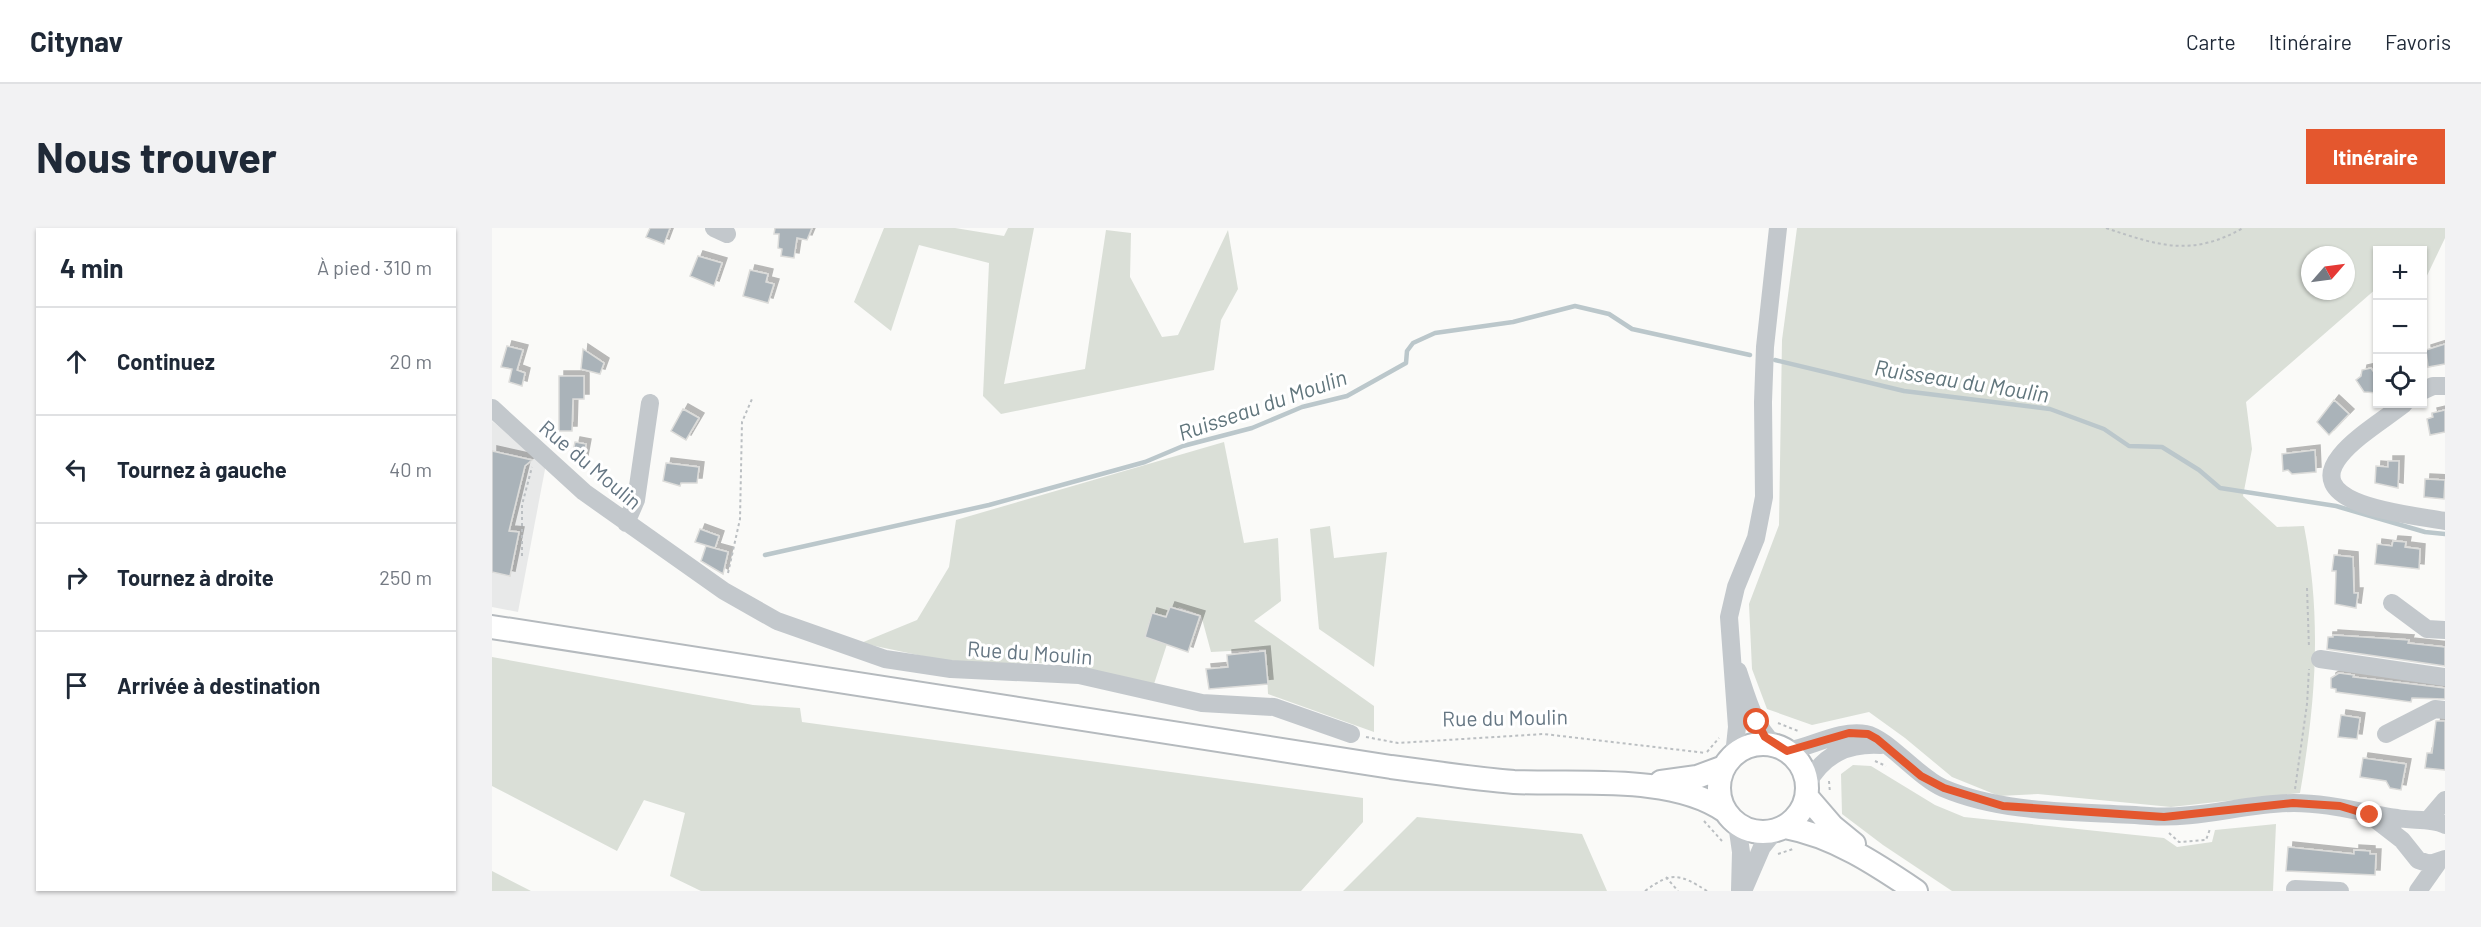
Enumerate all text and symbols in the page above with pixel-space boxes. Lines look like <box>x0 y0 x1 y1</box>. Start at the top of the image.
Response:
text: Citynav <box>30 24 123 58</box>
text: Carte <box>2186 29 2236 54</box>
text: Itinéraire <box>2269 29 2352 54</box>
text: Favoris <box>2385 29 2451 54</box>
button: Itinéraire <box>2306 129 2445 184</box>
text: Nous trouver <box>36 131 277 181</box>
north arrow <box>2301 246 2355 300</box>
map controls <box>2373 246 2427 408</box>
button: + <box>2373 246 2427 300</box>
text: 4 min <box>60 252 124 283</box>
text: À pied · 310 m <box>317 255 432 279</box>
button: − <box>2373 300 2427 354</box>
icon: ahead <box>60 345 93 378</box>
text: Continuez <box>117 348 215 374</box>
text: 20 m <box>389 349 432 373</box>
water label: Ruisseau du Moulin <box>1873 353 2051 407</box>
button: locate <box>2373 354 2427 408</box>
water label: Ruisseau du Moulin <box>1174 363 1350 445</box>
street label: Rue du Moulin <box>535 414 647 514</box>
icon: left <box>60 453 93 486</box>
text: Tournez à gauche <box>117 456 287 482</box>
text: 40 m <box>389 457 432 481</box>
icon: right <box>60 561 93 594</box>
text: Tournez à droite <box>117 564 274 590</box>
text: 250 m <box>379 565 432 589</box>
street label: Rue du Moulin <box>966 635 1094 669</box>
icon: arrive <box>60 669 93 702</box>
text: Arrivée à destination <box>117 672 320 698</box>
street label: Rue du Moulin <box>1442 703 1568 731</box>
route start <box>1743 708 1769 734</box>
route end <box>2356 801 2382 827</box>

